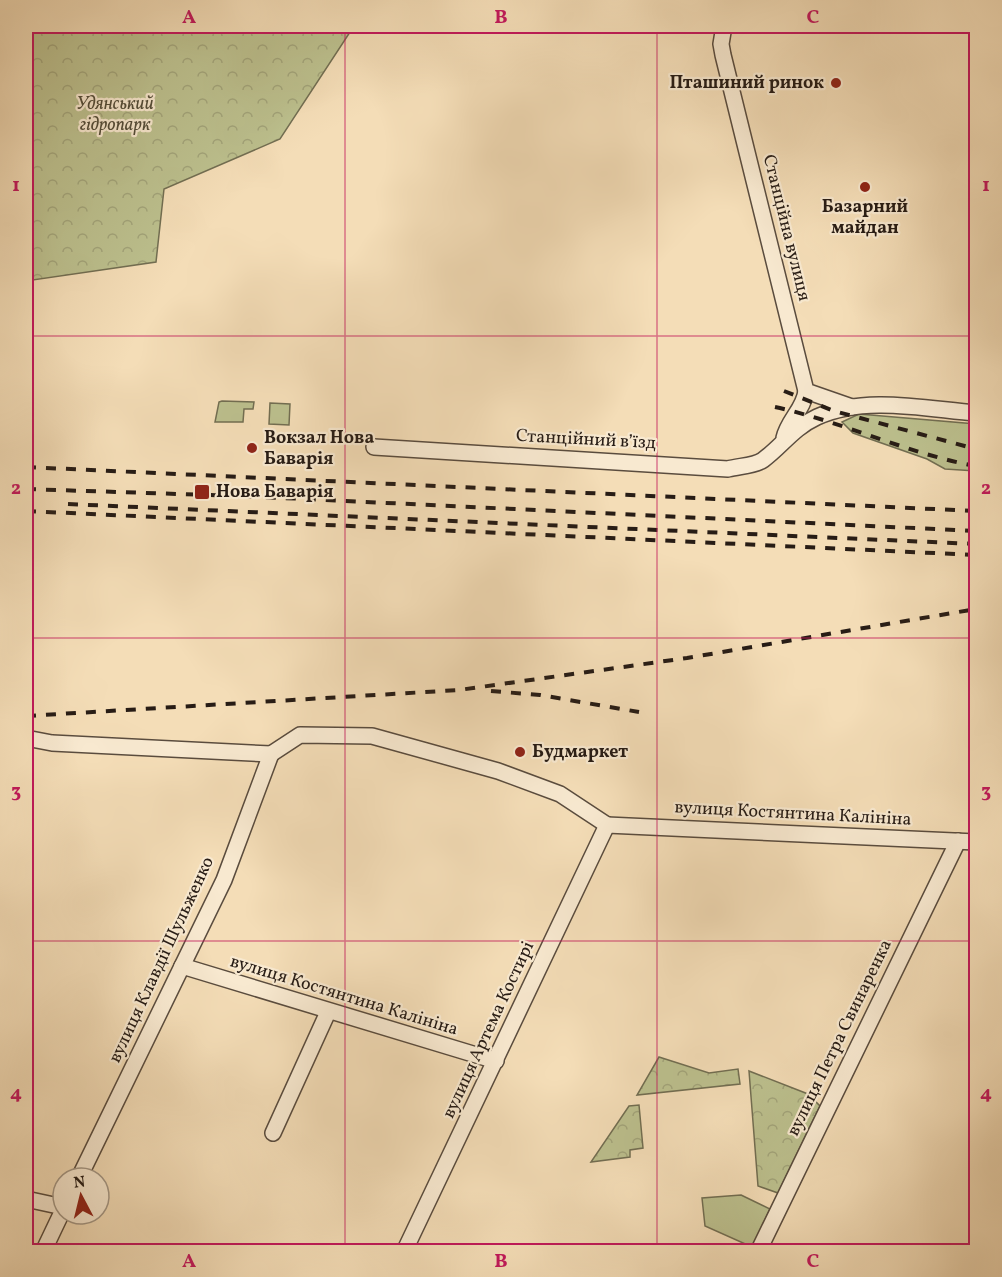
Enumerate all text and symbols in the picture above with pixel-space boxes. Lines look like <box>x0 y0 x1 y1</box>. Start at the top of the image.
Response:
text: A <box>182 4 196 32</box>
text: B <box>494 4 508 32</box>
text: C <box>807 4 820 32</box>
place label: Пташиний ринок <box>670 71 824 96</box>
marker: Пташиний ринок <box>829 76 843 90</box>
park label: Удянський гідропарк <box>76 92 154 138</box>
street label: Станційна вулиця <box>756 152 816 304</box>
text: 1 <box>12 172 20 200</box>
text: 1 <box>982 172 990 200</box>
marker: Базарний майдан <box>858 180 872 194</box>
place label: Базарний майдан <box>822 195 908 241</box>
street label: Станційний в’їзд <box>515 424 657 456</box>
place label: Вокзал Нова Баварія <box>264 426 374 472</box>
marker: Вокзал Нова Баварія <box>245 441 259 455</box>
text: 2 <box>11 475 21 503</box>
text: 2 <box>981 475 991 503</box>
place label: Нова Баварія <box>216 480 334 505</box>
marker: Нова Баварія <box>193 483 211 501</box>
place label: Будмаркет <box>532 740 628 765</box>
marker: Будмаркет <box>513 745 527 759</box>
text: 3 <box>11 778 21 806</box>
text: 3 <box>981 778 991 806</box>
street label: вулиця Костянтина Калініна <box>674 795 912 833</box>
street label: вулиця Клавдії Шульженко <box>103 853 221 1067</box>
street label: вулиця Петра Свинаренка <box>781 936 899 1140</box>
street label: вулиця Артема Костирі <box>437 937 541 1123</box>
street label: вулиця Костянтина Калініна <box>227 949 461 1043</box>
text: 4 <box>10 1080 22 1108</box>
text: 4 <box>980 1080 992 1108</box>
north arrow <box>51 1166 111 1226</box>
text: N <box>72 1171 87 1195</box>
text: A <box>182 1248 196 1276</box>
text: B <box>494 1248 508 1276</box>
text: C <box>807 1248 820 1276</box>

